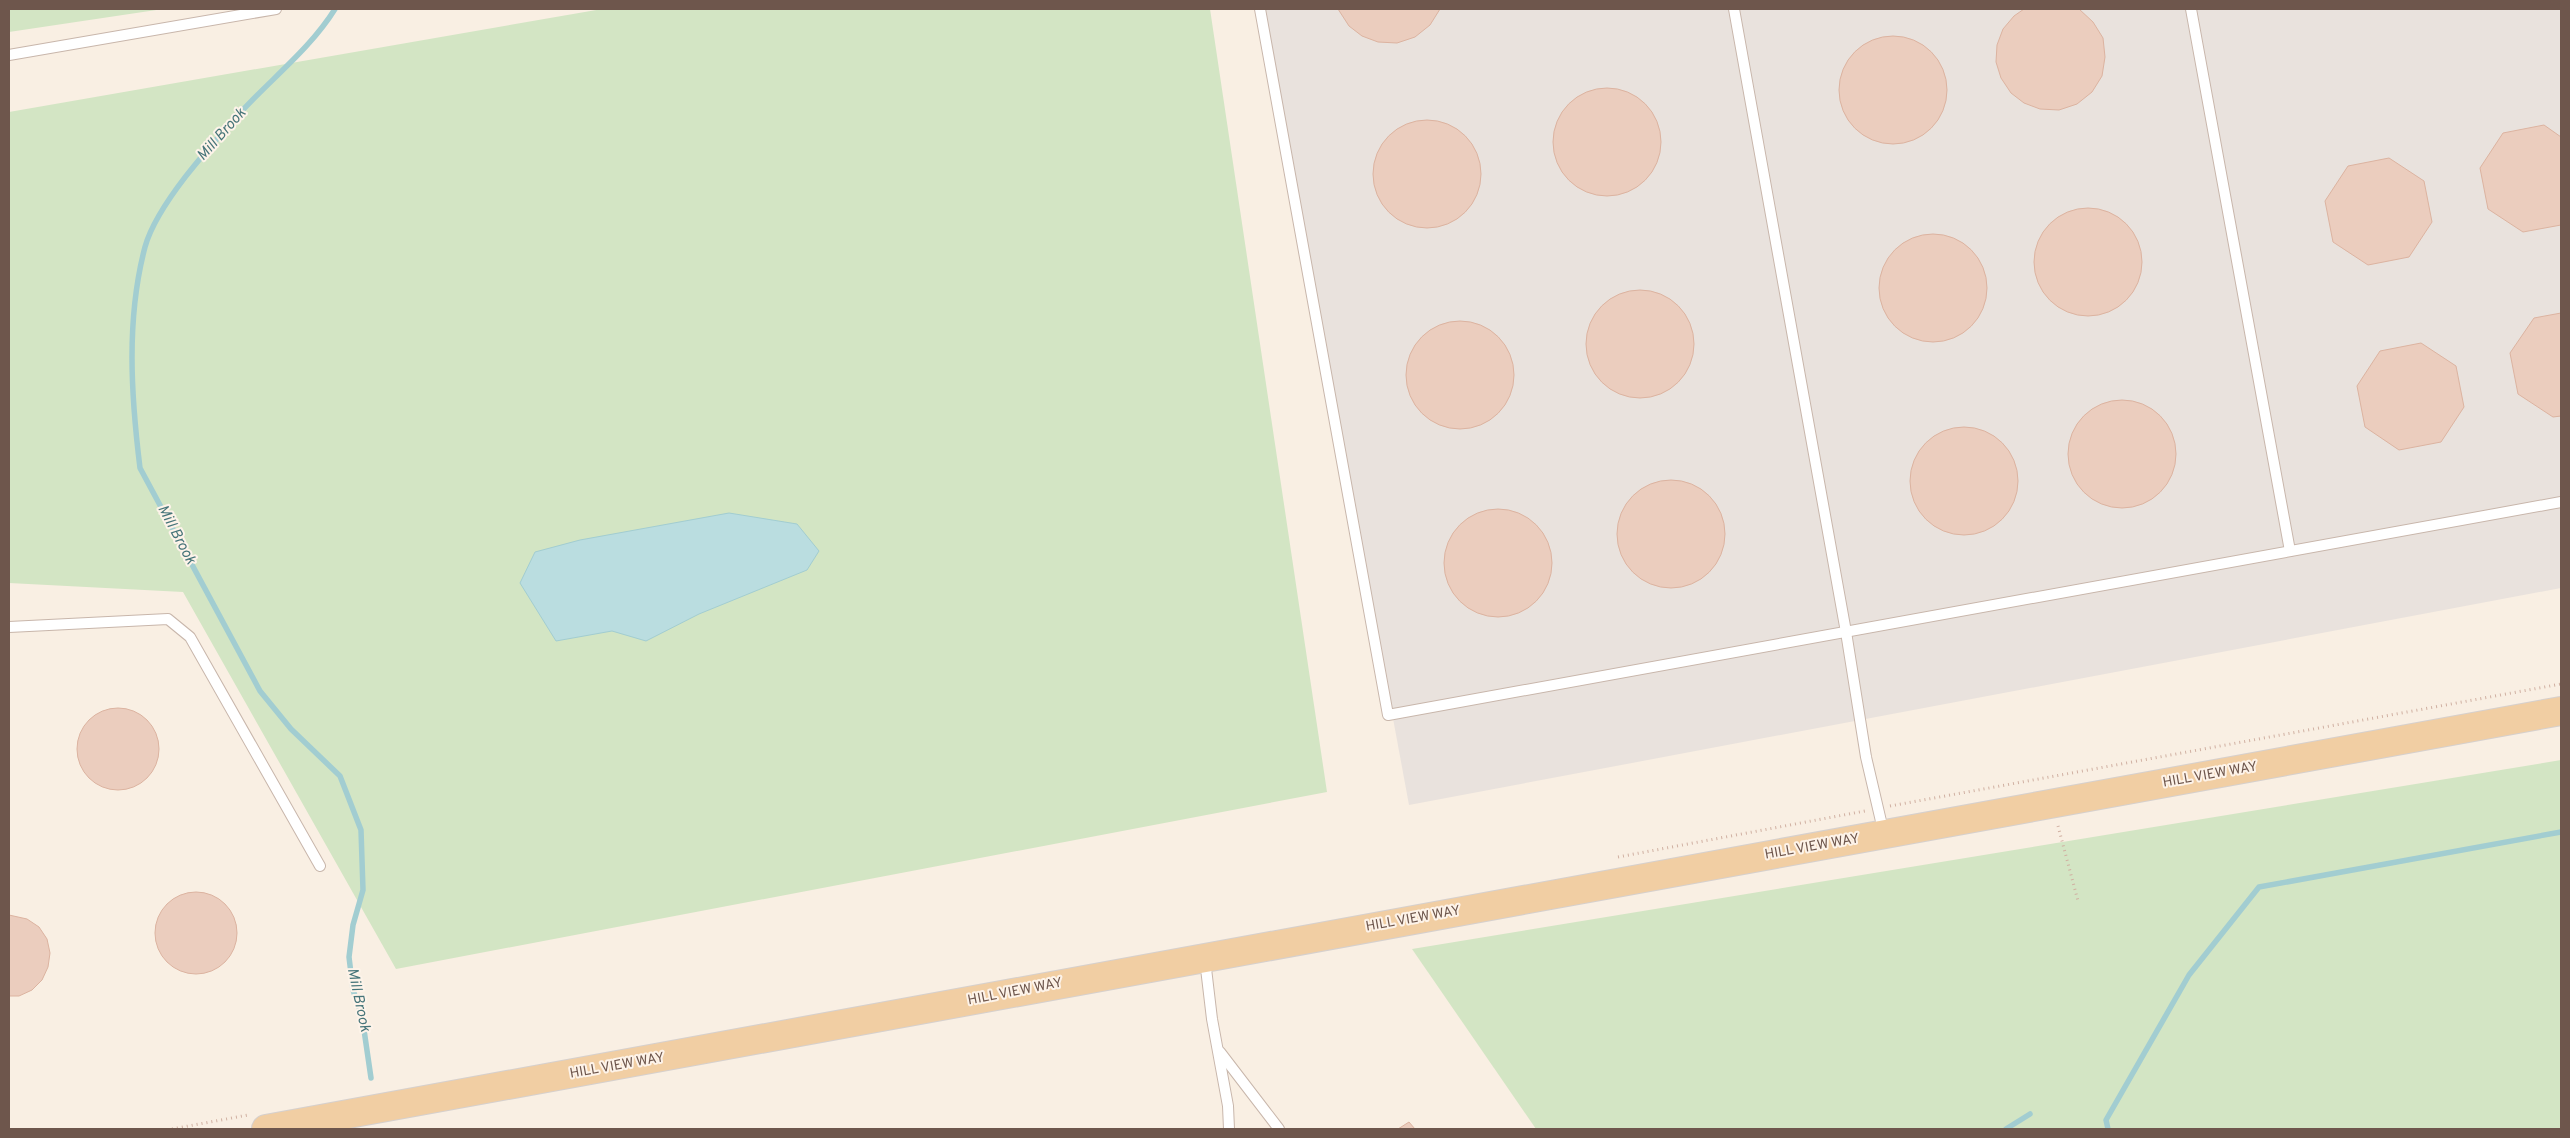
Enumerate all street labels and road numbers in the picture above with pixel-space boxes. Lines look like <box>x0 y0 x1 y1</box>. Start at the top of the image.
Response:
street label: HILL VIEW WAY <box>2161 758 2259 792</box>
street label: HILL VIEW WAY <box>1763 830 1861 864</box>
street label: HILL VIEW WAY <box>1364 902 1462 936</box>
street label: HILL VIEW WAY <box>966 975 1064 1009</box>
street label: HILL VIEW WAY <box>568 1049 666 1083</box>

